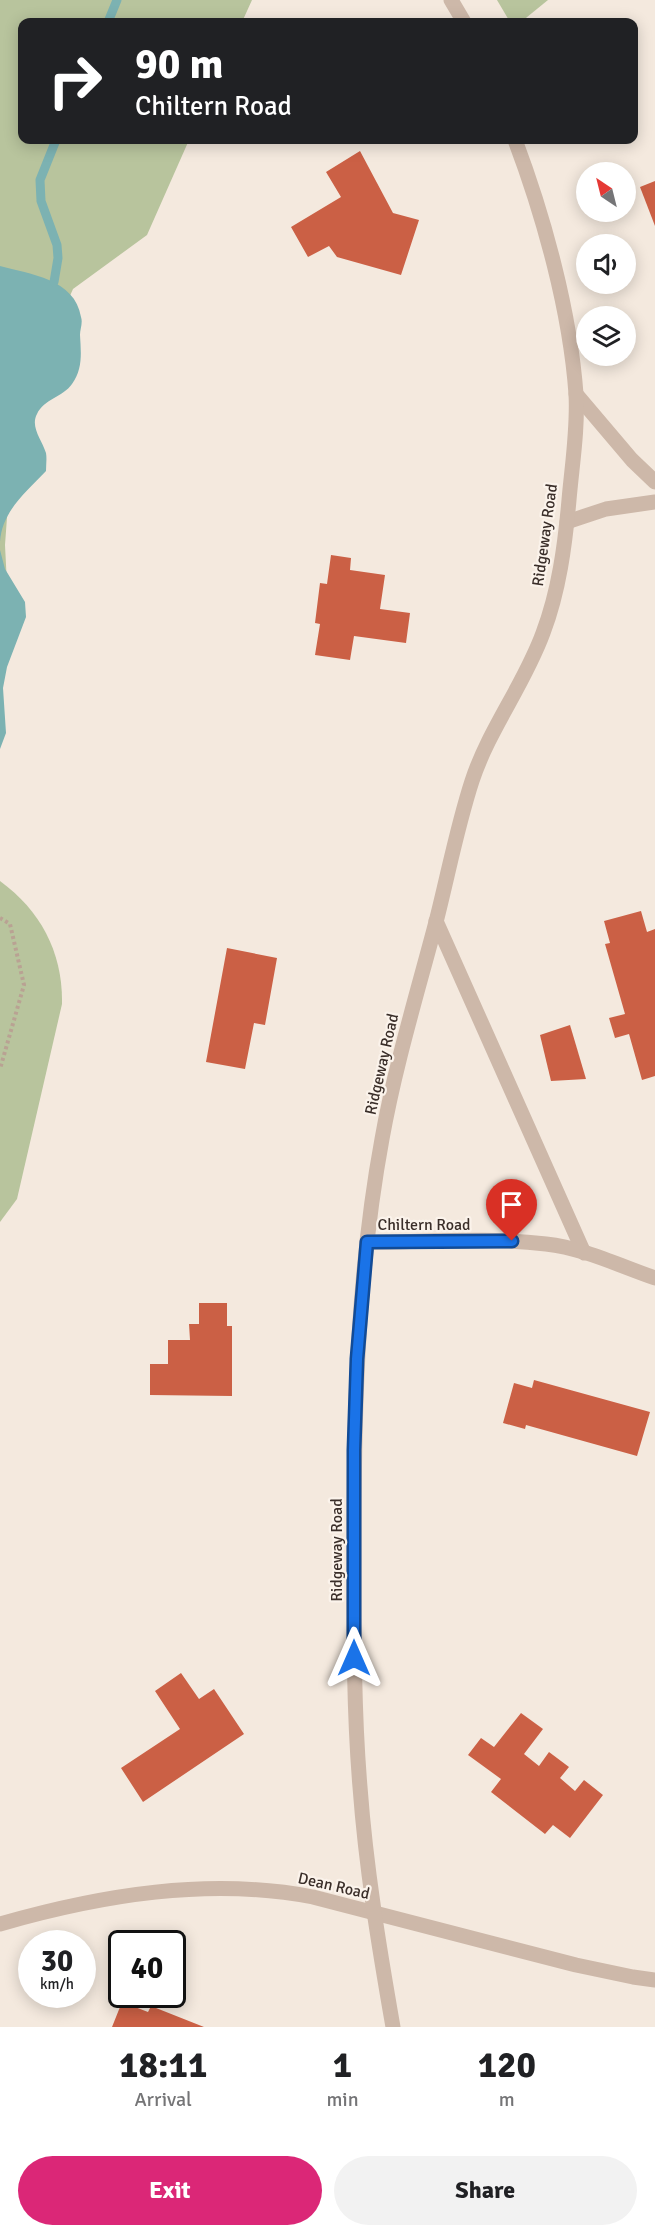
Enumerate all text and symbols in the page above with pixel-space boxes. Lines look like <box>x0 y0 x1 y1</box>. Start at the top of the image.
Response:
text: 90 m <box>135 39 224 90</box>
icon: right <box>36 42 114 120</box>
text: Chiltern Road <box>135 90 292 123</box>
north arrow <box>576 162 636 222</box>
map controls <box>576 162 636 366</box>
button: sound <box>576 234 636 294</box>
button: layers <box>576 306 636 366</box>
street label: Ridgeway Road <box>528 483 562 588</box>
street label: Ridgeway Road <box>361 1012 403 1117</box>
pin <box>486 1179 537 1241</box>
icon: arrive <box>495 1188 528 1221</box>
street label: Chiltern Road <box>378 1215 470 1235</box>
street label: Ridgeway Road <box>327 1498 347 1602</box>
position arrow <box>322 1626 386 1690</box>
street label: Dean Road <box>296 1868 372 1904</box>
speed limit sign: 40 <box>108 1930 186 2008</box>
text: 30 <box>41 1943 73 1980</box>
text: km/h <box>40 1975 74 1993</box>
text: 18:11 <box>119 2043 207 2088</box>
text: 1 <box>333 2043 352 2088</box>
text: 120 <box>478 2043 536 2088</box>
text: Arrival <box>134 2087 192 2112</box>
text: min <box>326 2087 359 2112</box>
text: m <box>499 2087 515 2112</box>
button: Exit <box>18 2156 322 2225</box>
button: Share <box>334 2156 637 2225</box>

